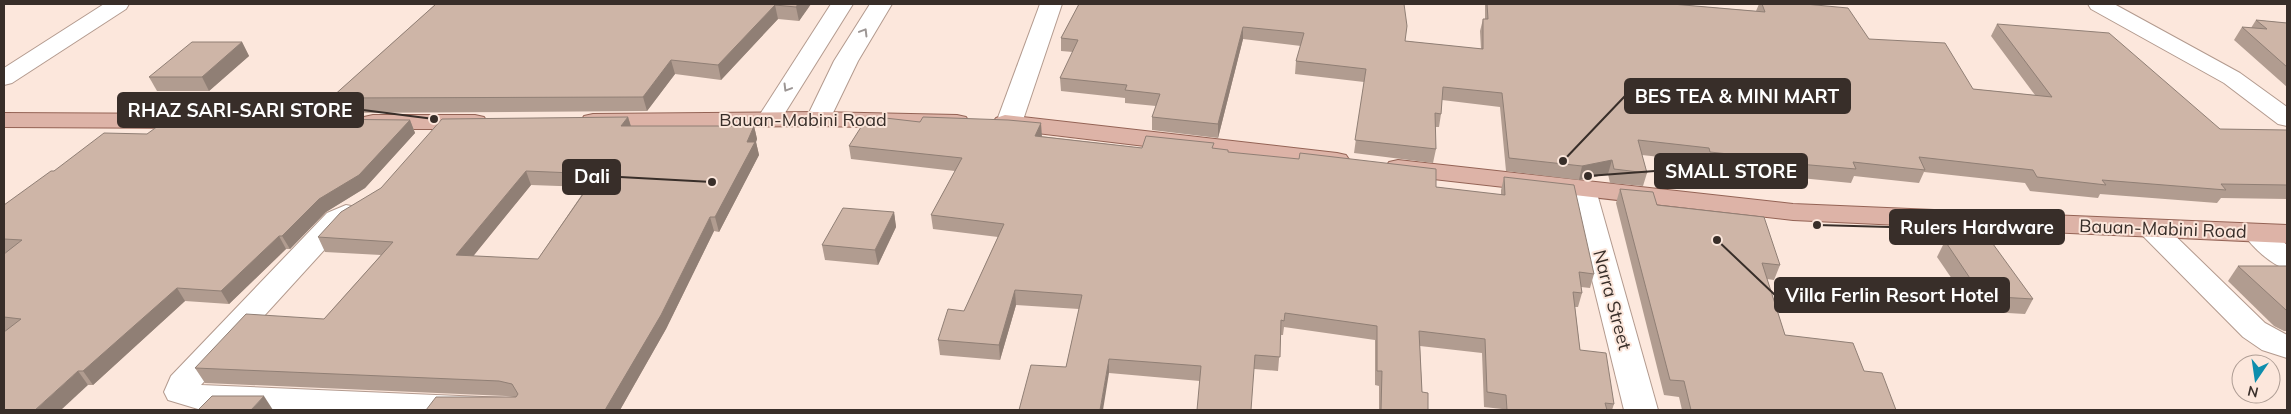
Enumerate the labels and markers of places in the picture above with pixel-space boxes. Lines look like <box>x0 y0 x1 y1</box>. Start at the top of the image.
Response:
callout: BES TEA & MINI MART <box>1625 79 1850 113</box>
callout: RHAZ SARI-SARI STORE <box>118 93 363 127</box>
callout: SMALL STORE <box>1655 154 1807 188</box>
callout: Dali <box>563 160 620 194</box>
callout: Rulers Hardware <box>1890 210 2064 244</box>
callout: Villa Ferlin Resort Hotel <box>1775 278 2009 312</box>

